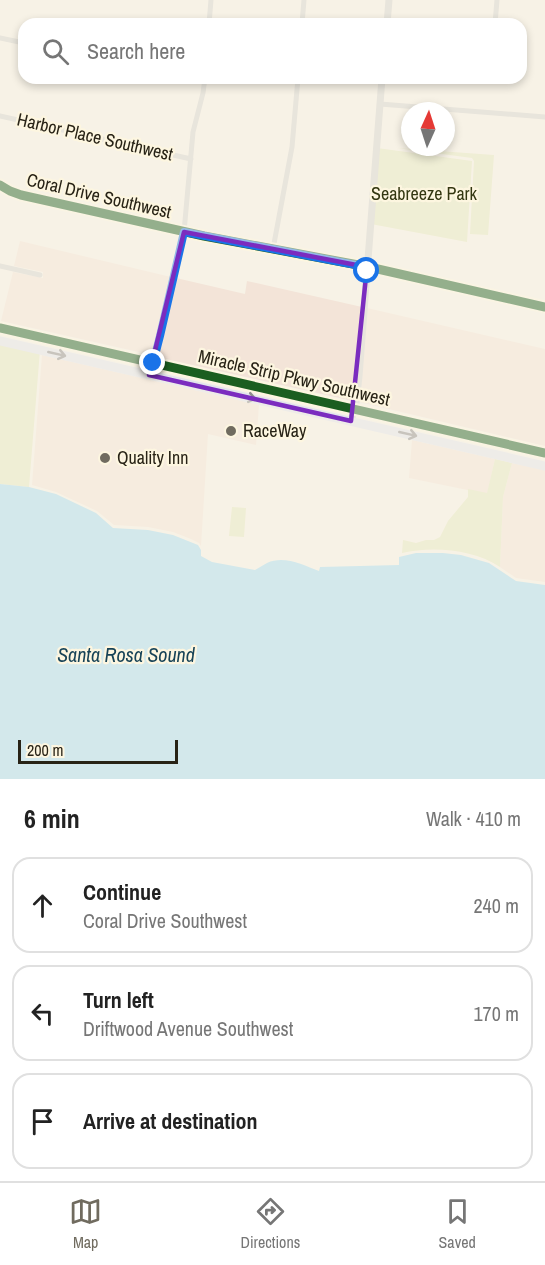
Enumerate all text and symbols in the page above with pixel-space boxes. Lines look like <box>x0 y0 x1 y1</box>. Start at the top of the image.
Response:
search box <box>18 18 527 84</box>
icon: search <box>39 35 72 68</box>
text: Search here <box>87 36 185 66</box>
north arrow <box>401 102 455 156</box>
street label: Harbor Place Southwest <box>15 106 175 167</box>
street label: Coral Drive Southwest <box>24 167 174 224</box>
park label: Seabreeze Park <box>371 181 478 206</box>
route start <box>353 257 379 283</box>
street label: Miracle Strip Pkwy Southwest <box>196 343 392 412</box>
one-way arrow <box>47 349 66 360</box>
route end <box>139 349 165 375</box>
one-way arrow <box>237 392 256 403</box>
place label: RaceWay <box>243 418 307 443</box>
marker: RaceWay <box>224 424 238 438</box>
one-way arrow <box>399 428 418 440</box>
place label: Quality Inn <box>117 445 188 470</box>
marker: Quality Inn <box>98 451 112 465</box>
water label: Santa Rosa Sound <box>57 641 196 668</box>
scale bar <box>18 737 178 764</box>
text: 200 m <box>27 739 63 761</box>
text: 6 min <box>24 801 80 836</box>
text: Walk · 410 m <box>426 805 521 832</box>
text: Continue <box>83 877 161 907</box>
icon: ahead <box>26 889 59 922</box>
text: 240 m <box>473 892 519 919</box>
text: Coral Drive Southwest <box>83 907 247 934</box>
text: Turn left <box>83 985 154 1015</box>
icon: left <box>26 997 59 1030</box>
text: 170 m <box>473 1000 519 1027</box>
text: Driftwood Avenue Southwest <box>83 1015 293 1042</box>
icon: arrive <box>26 1105 59 1138</box>
text: Arrive at destination <box>83 1106 257 1136</box>
tab: Map <box>69 1195 102 1253</box>
tab: Directions <box>240 1195 300 1253</box>
tab: Saved <box>439 1195 476 1253</box>

